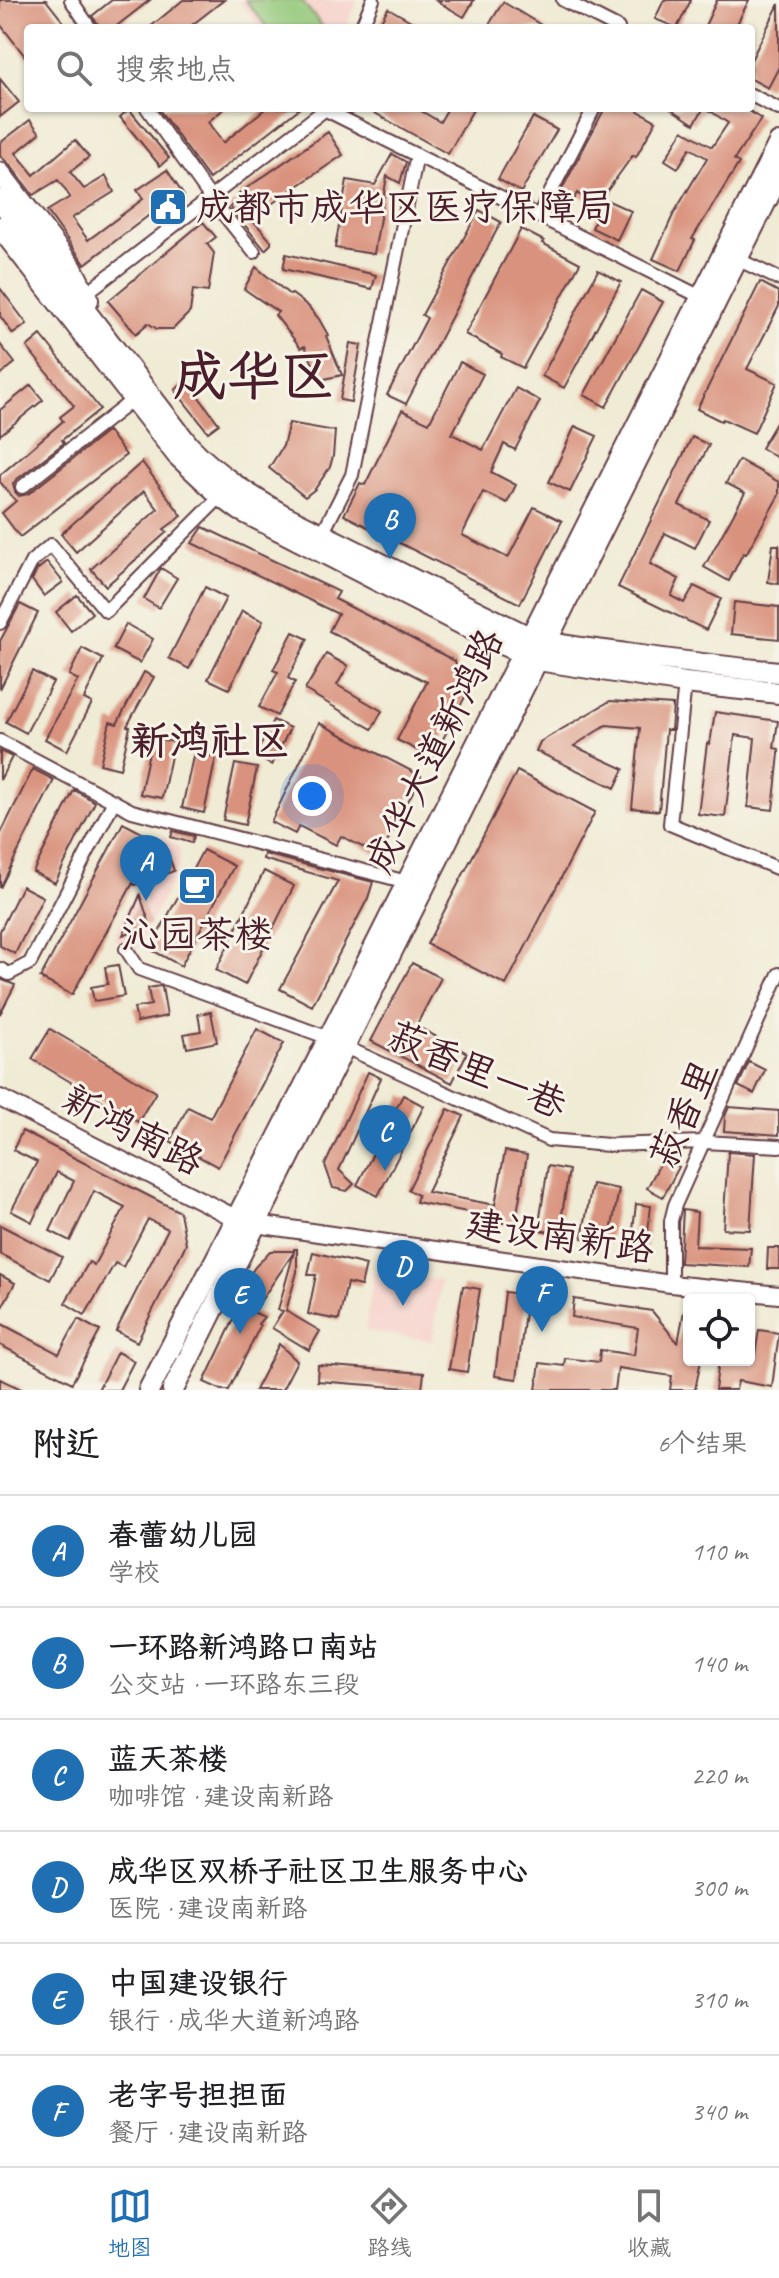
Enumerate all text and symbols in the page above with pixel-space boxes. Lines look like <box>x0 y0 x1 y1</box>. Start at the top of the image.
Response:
search box <box>24 24 755 112</box>
icon: search <box>52 46 96 90</box>
text: 搜索地点 <box>116 50 236 88</box>
place label: 成都市成华区医疗保障局 <box>196 184 614 231</box>
public building icon: 成都市成华区医疗保障局 <box>147 186 189 228</box>
district label: 成华区 <box>173 342 335 410</box>
pin: B <box>364 493 416 559</box>
street label: 成华大道新鸿路 <box>355 621 513 881</box>
district label: 新鸿社区 <box>130 716 290 766</box>
your location <box>292 776 332 816</box>
pin: A <box>120 835 172 901</box>
cafe icon: 沁园茶楼 <box>176 865 218 907</box>
place label: 沁园茶楼 <box>121 911 273 958</box>
street label: 菽香里一巷 <box>380 1011 574 1129</box>
street label: 菽香里 <box>639 1052 729 1176</box>
street label: 新鸿南路 <box>55 1075 211 1185</box>
pin: C <box>359 1105 411 1171</box>
street label: 建设南新路 <box>463 1200 657 1272</box>
pin: D <box>377 1240 429 1306</box>
pin: F <box>516 1266 568 1332</box>
pin: E <box>214 1268 266 1334</box>
map controls <box>683 1294 755 1366</box>
button: locate <box>683 1294 755 1366</box>
text: 附近 <box>32 1422 100 1465</box>
text: 6个结果 <box>657 1427 747 1460</box>
text: 春蕾幼儿园 <box>108 1516 258 1554</box>
text: A <box>51 1535 65 1568</box>
text: 110 m <box>691 1535 747 1568</box>
text: 学校 <box>108 1556 160 1589</box>
text: 一环路新鸿路口南站 <box>108 1628 378 1666</box>
text: B <box>51 1647 65 1680</box>
text: 140 m <box>691 1647 747 1680</box>
text: 公交站 · 一环路东三段 <box>108 1668 359 1701</box>
text: 蓝天茶楼 <box>108 1740 228 1778</box>
text: C <box>52 1759 64 1792</box>
text: 220 m <box>691 1759 747 1792</box>
text: 咖啡馆 · 建设南新路 <box>108 1780 333 1813</box>
text: 成华区双桥子社区卫生服务中心 <box>108 1852 528 1890</box>
text: D <box>50 1871 66 1904</box>
text: 300 m <box>691 1871 747 1904</box>
text: 医院 · 建设南新路 <box>108 1892 307 1925</box>
text: 中国建设银行 <box>108 1964 288 2002</box>
text: E <box>51 1983 65 2016</box>
text: 310 m <box>691 1983 747 2016</box>
text: 银行 · 成华大道新鸿路 <box>108 2004 359 2037</box>
text: 老字号担担面 <box>108 2076 288 2114</box>
text: F <box>52 2095 64 2128</box>
text: 340 m <box>691 2095 747 2128</box>
text: 餐厅 · 建设南新路 <box>108 2116 307 2149</box>
tab: 地图 <box>108 2184 152 2262</box>
tab: 路线 <box>367 2184 411 2262</box>
tab: 收藏 <box>627 2184 671 2262</box>

